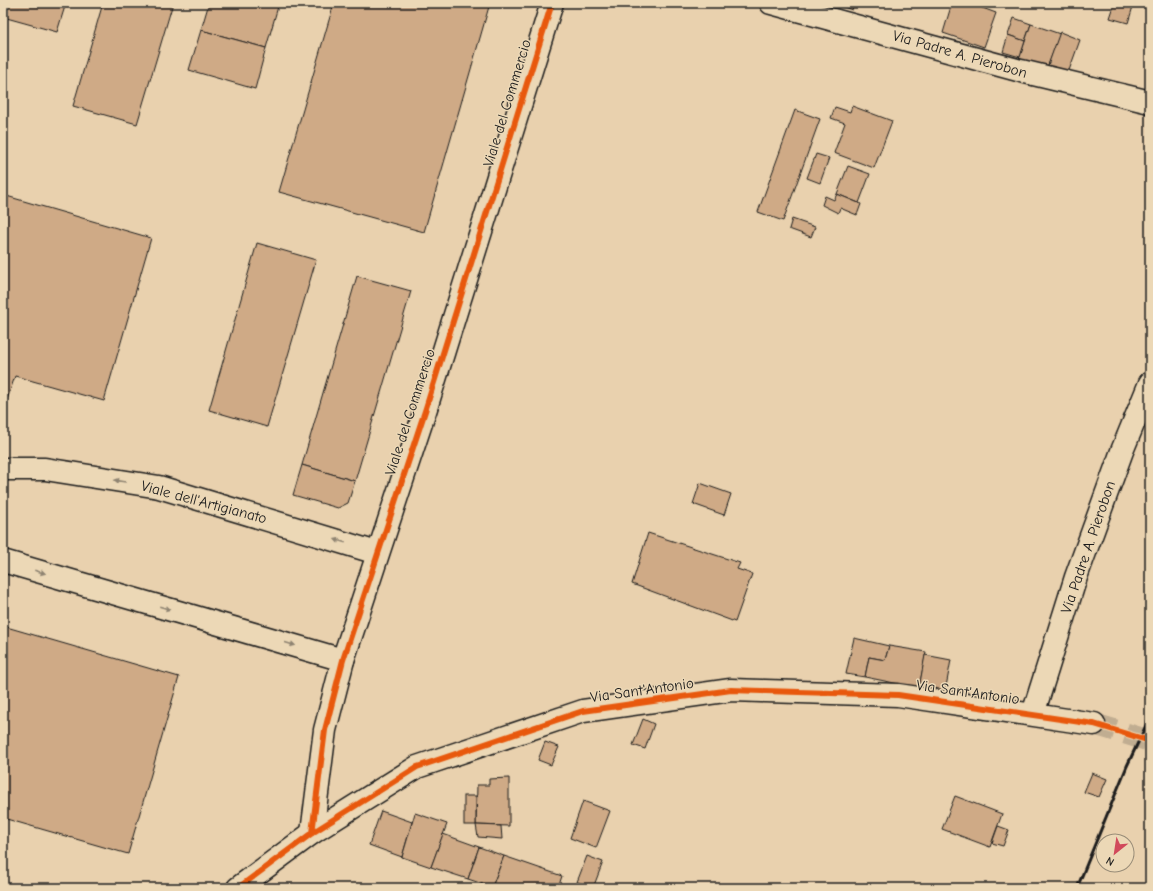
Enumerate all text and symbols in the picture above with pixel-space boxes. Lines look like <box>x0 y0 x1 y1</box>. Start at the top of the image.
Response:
street label: Via Padre A. Pierobon <box>891 26 1029 82</box>
street label: Viale del Commercio <box>479 37 535 169</box>
street label: Viale del Commercio <box>381 346 439 478</box>
street label: Viale dell'Artigianato <box>139 477 269 527</box>
one-way arrow <box>114 478 126 484</box>
street label: Via Padre A. Pierobon <box>1057 478 1119 616</box>
one-way arrow <box>333 538 345 544</box>
one-way arrow <box>35 569 47 575</box>
one-way arrow <box>160 605 172 611</box>
one-way arrow <box>284 641 296 647</box>
street label: Via Sant'Antonio <box>589 674 695 706</box>
street label: Via Sant'Antonio <box>915 676 1021 708</box>
north arrow <box>1095 833 1135 873</box>
text: N <box>1104 854 1117 869</box>

